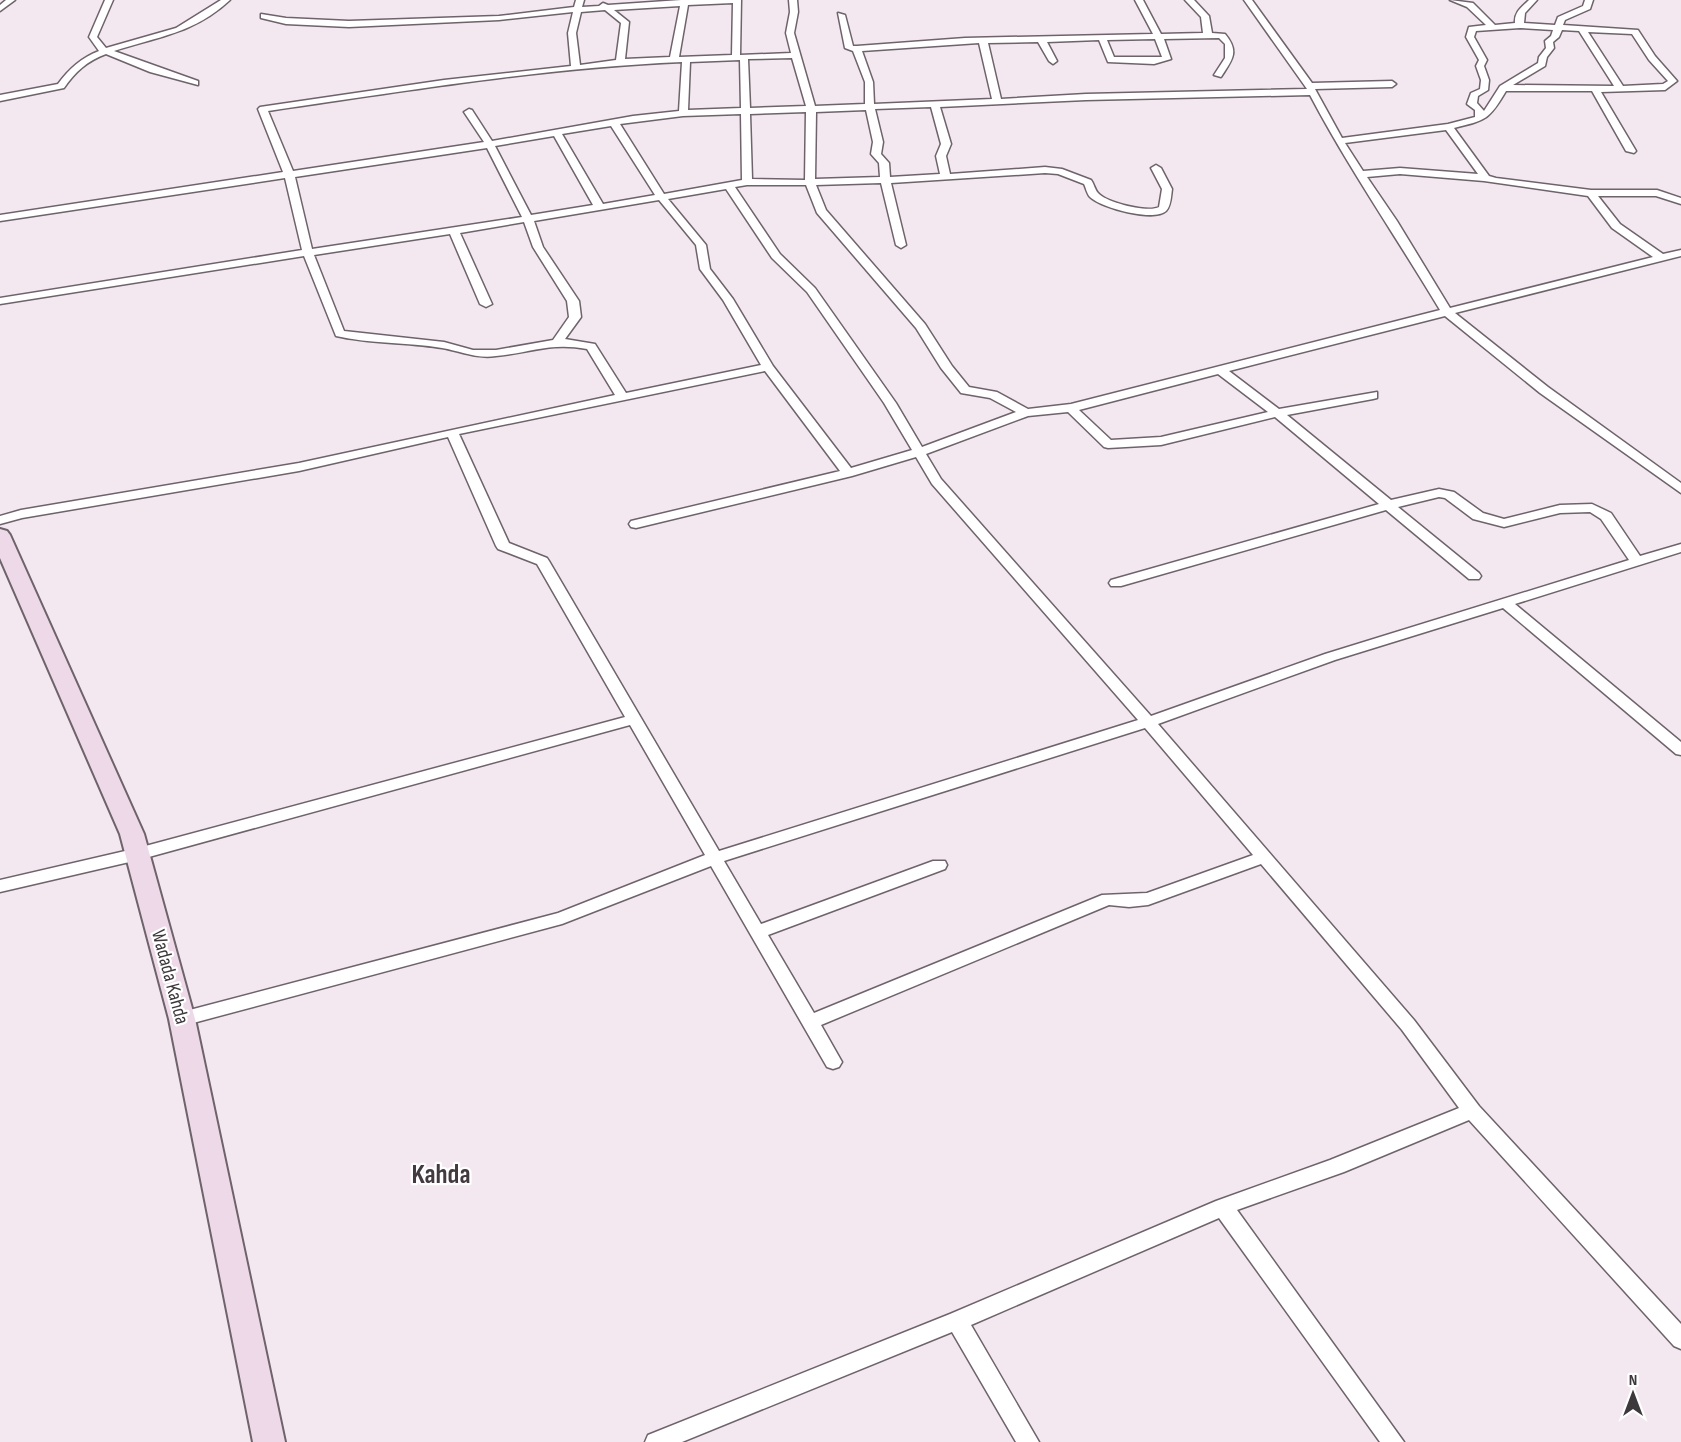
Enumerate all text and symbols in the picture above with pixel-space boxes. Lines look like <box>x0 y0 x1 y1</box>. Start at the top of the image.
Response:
street label: Wadada Kahda <box>146 927 194 1027</box>
district label: Kahda <box>412 1159 470 1191</box>
north arrow <box>1603 1364 1663 1424</box>
text: N <box>1629 1371 1637 1390</box>

